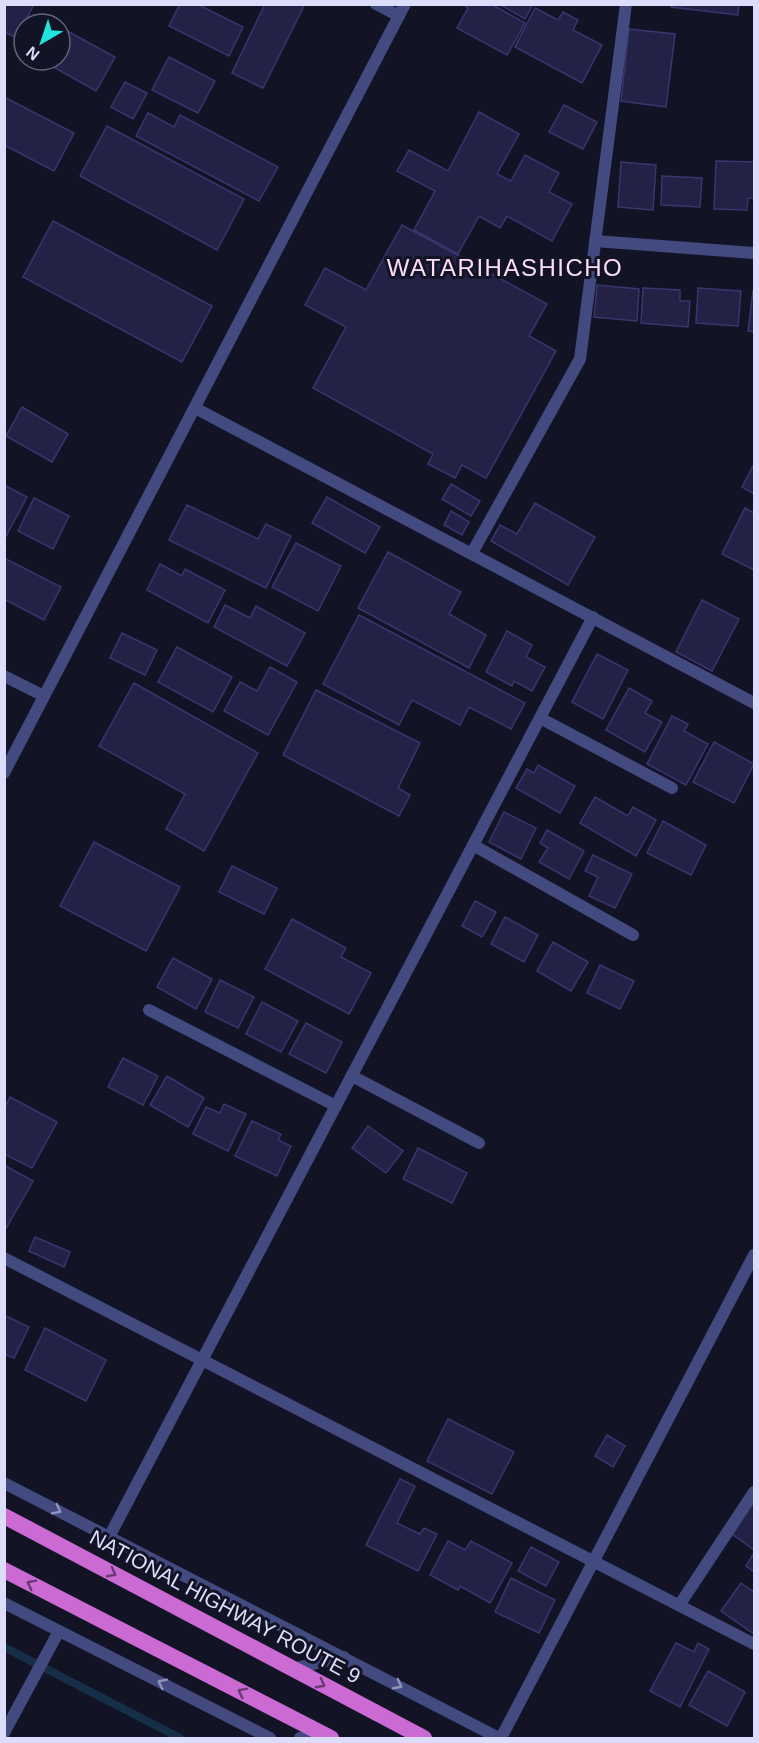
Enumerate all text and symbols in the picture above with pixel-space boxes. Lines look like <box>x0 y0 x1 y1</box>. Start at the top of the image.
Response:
north arrow <box>12 12 72 72</box>
text: N <box>23 43 43 64</box>
district label: WATARIHASHICHO <box>387 254 623 281</box>
one-way arrow <box>50 1503 61 1514</box>
street label: NATIONAL HIGHWAY ROUTE 9 <box>86 1525 364 1688</box>
one-way arrow <box>105 1566 116 1577</box>
one-way arrow <box>27 1580 38 1591</box>
one-way arrow <box>315 1677 325 1688</box>
one-way arrow <box>392 1678 402 1689</box>
one-way arrow <box>157 1679 168 1691</box>
one-way arrow <box>237 1688 248 1700</box>

